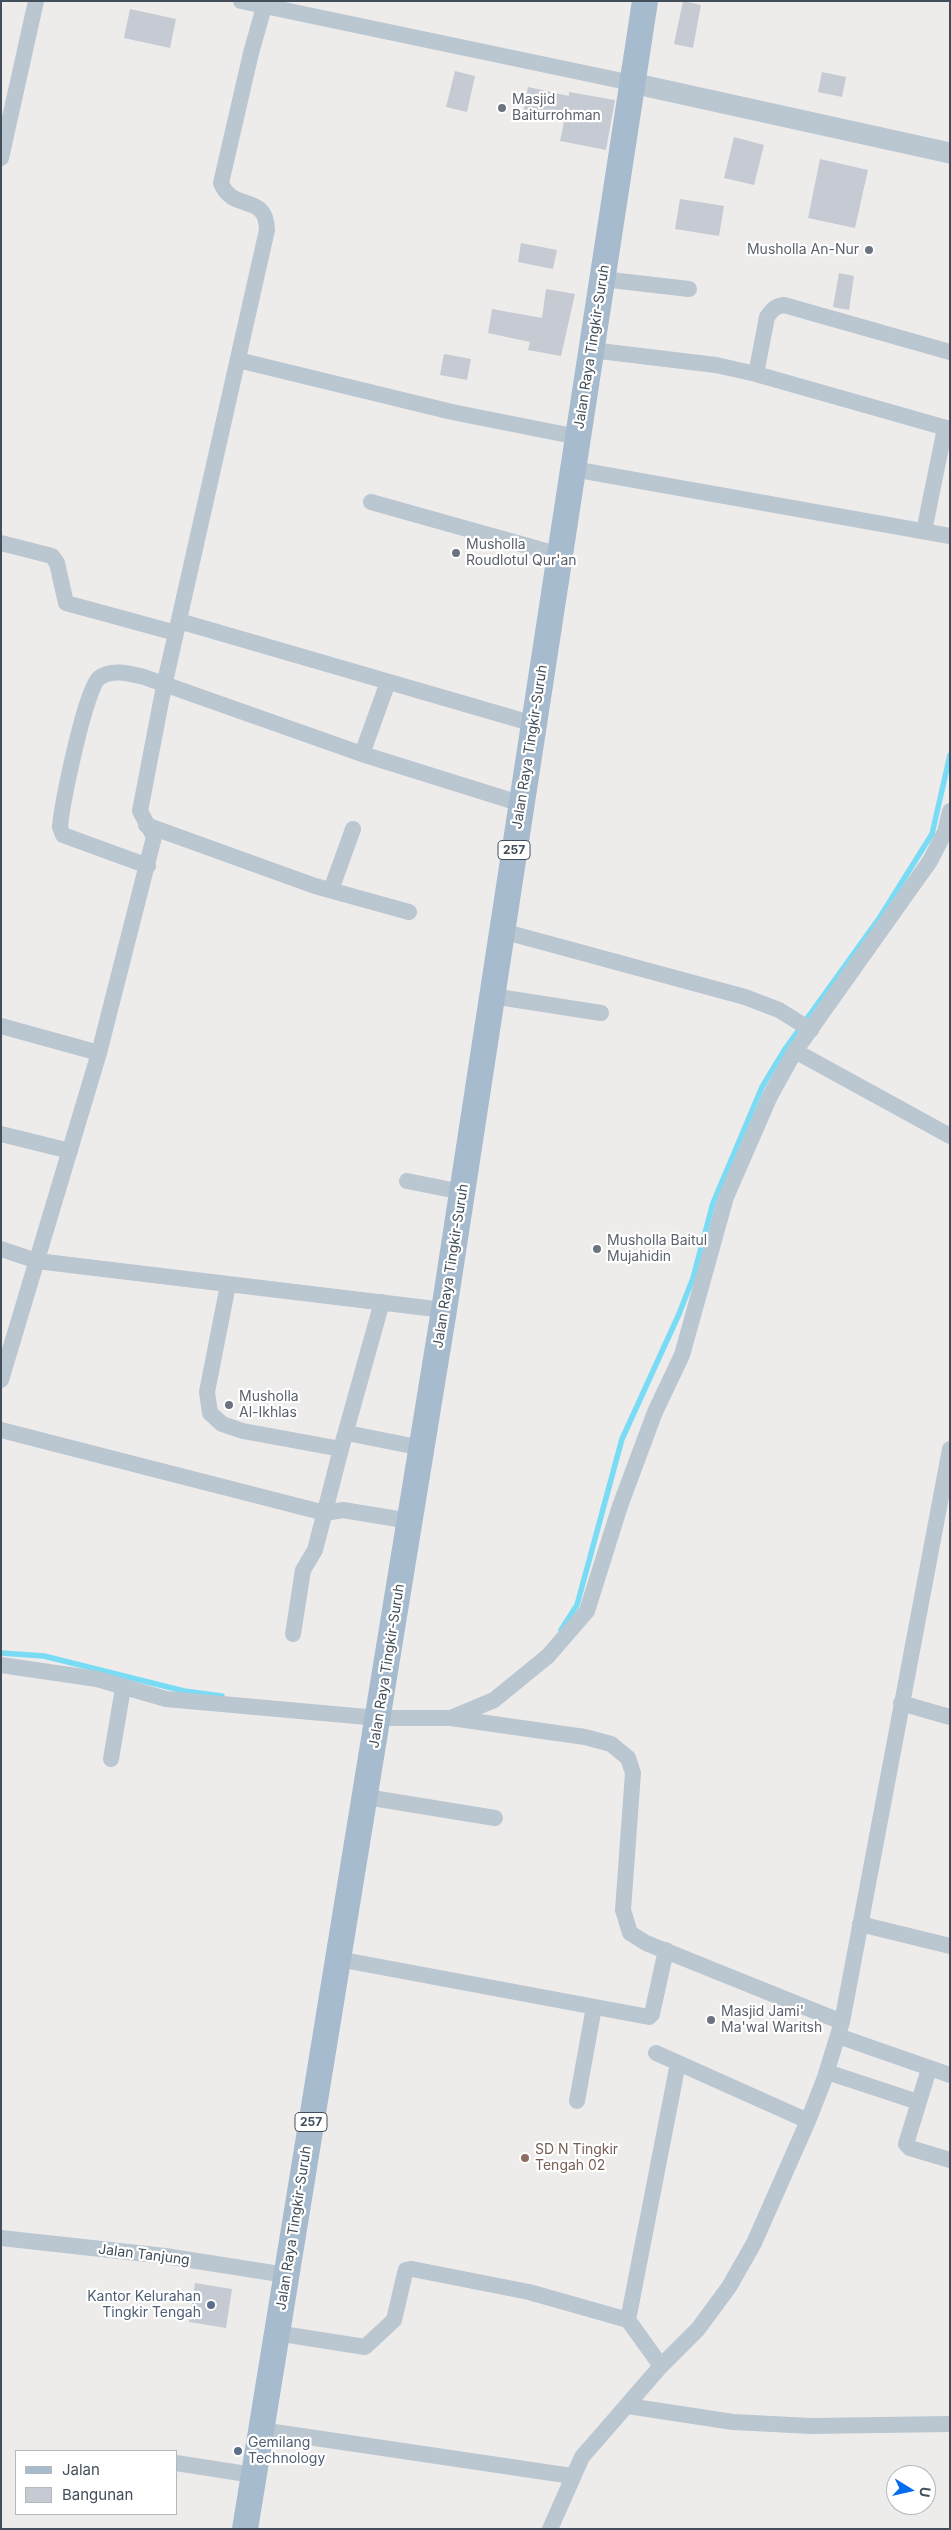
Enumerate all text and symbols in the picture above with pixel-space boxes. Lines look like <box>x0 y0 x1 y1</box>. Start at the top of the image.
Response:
place label: Masjid Baiturrohman <box>512 92 601 124</box>
marker: Masjid Baiturrohman <box>496 102 508 114</box>
place label: Musholla An-Nur <box>747 242 859 258</box>
marker: Musholla An-Nur <box>863 244 875 256</box>
street label: Jalan Raya Tingkir-Suruh <box>571 264 613 430</box>
place label: Musholla Roudlotul Qur'an <box>466 537 577 570</box>
marker: Musholla Roudlotul Qur'an <box>450 547 462 559</box>
street label: Jalan Raya Tingkir-Suruh <box>509 664 551 830</box>
road number: 257 <box>498 840 530 860</box>
street label: Jalan Raya Tingkir-Suruh <box>430 1183 472 1349</box>
place label: Musholla Baitul Mujahidin <box>607 1233 707 1266</box>
marker: Musholla Baitul Mujahidin <box>591 1243 603 1255</box>
place label: Musholla Al-Ikhlas <box>239 1389 299 1421</box>
marker: Musholla Al-Ikhlas <box>223 1399 235 1411</box>
street label: Jalan Raya Tingkir-Suruh <box>366 1583 408 1749</box>
place label: Masjid Jami' Ma'wal Waritsh <box>721 2004 822 2036</box>
marker: Masjid Jami' Ma'wal Waritsh <box>705 2014 717 2026</box>
road number: 257 <box>295 2112 327 2132</box>
place label: SD N Tingkir Tengah 02 <box>535 2142 618 2174</box>
street label: Jalan Raya Tingkir-Suruh <box>273 2145 315 2311</box>
marker: SD N Tingkir Tengah 02 <box>519 2152 531 2164</box>
street label: Jalan Tanjung <box>97 2241 191 2269</box>
place label: Kantor Kelurahan Tingkir Tengah <box>87 2289 201 2322</box>
marker: Kantor Kelurahan Tingkir Tengah <box>205 2299 217 2311</box>
place label: Gemilang Technology <box>248 2435 325 2468</box>
marker: Gemilang Technology <box>232 2445 244 2457</box>
legend <box>15 2450 178 2515</box>
text: Jalan <box>62 2460 100 2479</box>
north arrow <box>886 2465 936 2515</box>
text: Bangunan <box>62 2485 133 2504</box>
text: U <box>916 2486 935 2499</box>

